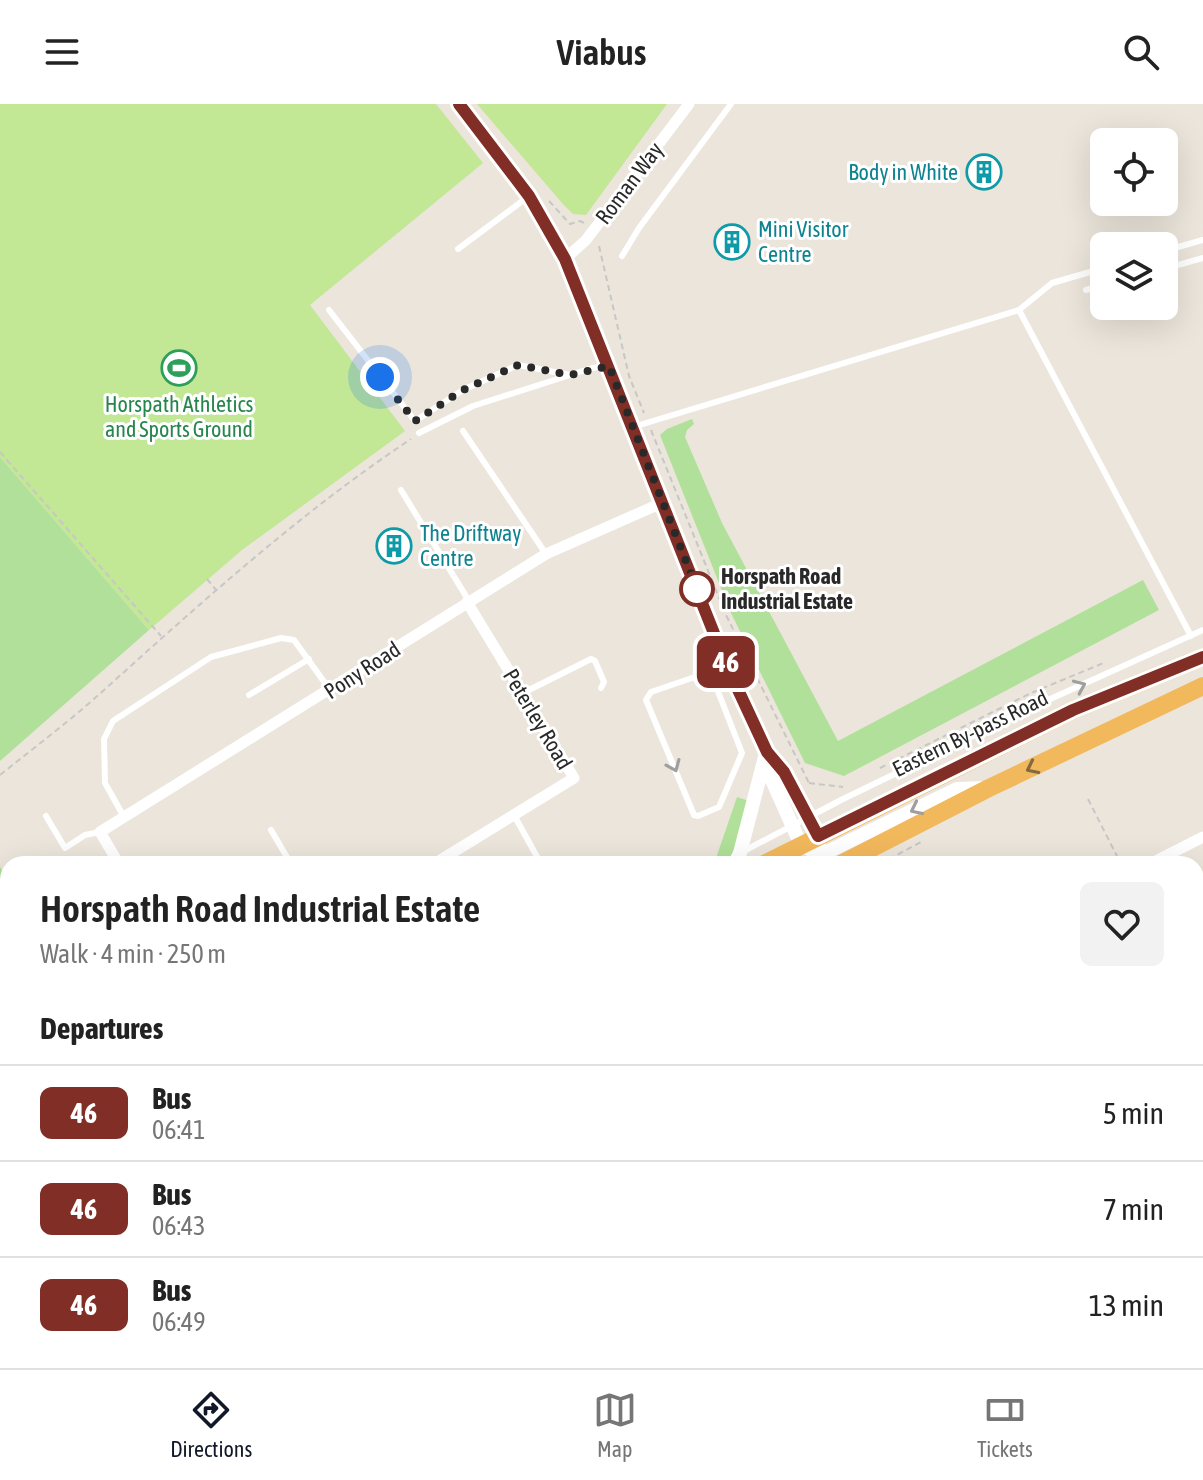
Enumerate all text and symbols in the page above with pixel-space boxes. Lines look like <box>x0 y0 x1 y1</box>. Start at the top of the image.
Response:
icon: menu <box>40 30 84 74</box>
icon: search <box>1119 30 1163 74</box>
text: Viabus <box>557 31 646 73</box>
map controls <box>1090 128 1178 320</box>
button: locate <box>1090 128 1178 216</box>
street label: Roman Way <box>590 137 668 229</box>
building icon: Body in White <box>965 153 1003 191</box>
place label: Body in White <box>848 159 958 185</box>
place label: Mini Visitor Centre <box>758 216 849 267</box>
building icon: Mini Visitor Centre <box>713 223 751 261</box>
button: layers <box>1090 232 1178 320</box>
sports icon: Horspath Athletics and Sports Ground <box>160 349 198 387</box>
your location <box>360 357 400 397</box>
place label: Horspath Athletics and Sports Ground <box>105 391 254 442</box>
place label: The Driftway Centre <box>420 520 521 571</box>
building icon: The Driftway Centre <box>375 527 413 565</box>
place label: Horspath Road Industrial Estate <box>721 563 853 614</box>
marker: Horspath Road Industrial Estate <box>680 572 714 606</box>
street label: Pony Road <box>319 636 405 704</box>
line badge: 46 <box>690 636 762 688</box>
text: 46 <box>713 646 739 678</box>
street label: Peterley Road <box>498 664 578 774</box>
one-way arrow <box>1072 680 1086 696</box>
street label: Eastern By-pass Road <box>888 684 1052 782</box>
one-way arrow <box>664 758 680 772</box>
one-way arrow <box>1025 758 1040 774</box>
one-way arrow <box>910 799 925 815</box>
button: heart <box>1080 882 1164 966</box>
text: Horspath Road Industrial Estate <box>40 887 480 930</box>
text: Walk · 4 min · 250 m <box>40 939 226 969</box>
text: Departures <box>40 1011 163 1045</box>
text: Bus <box>152 1081 191 1115</box>
text: 5 min <box>1103 1096 1164 1130</box>
text: 46 <box>71 1097 97 1129</box>
text: 06:41 <box>152 1115 206 1145</box>
text: Bus <box>152 1177 191 1211</box>
text: 7 min <box>1103 1192 1164 1226</box>
text: 46 <box>71 1193 97 1225</box>
text: 06:43 <box>152 1211 206 1241</box>
text: Bus <box>152 1273 191 1307</box>
text: 13 min <box>1089 1288 1164 1322</box>
text: 46 <box>71 1289 97 1321</box>
text: 06:49 <box>152 1307 206 1337</box>
tab: Directions <box>170 1388 252 1462</box>
tab: Map <box>593 1388 637 1462</box>
tab: Tickets <box>977 1388 1033 1462</box>

